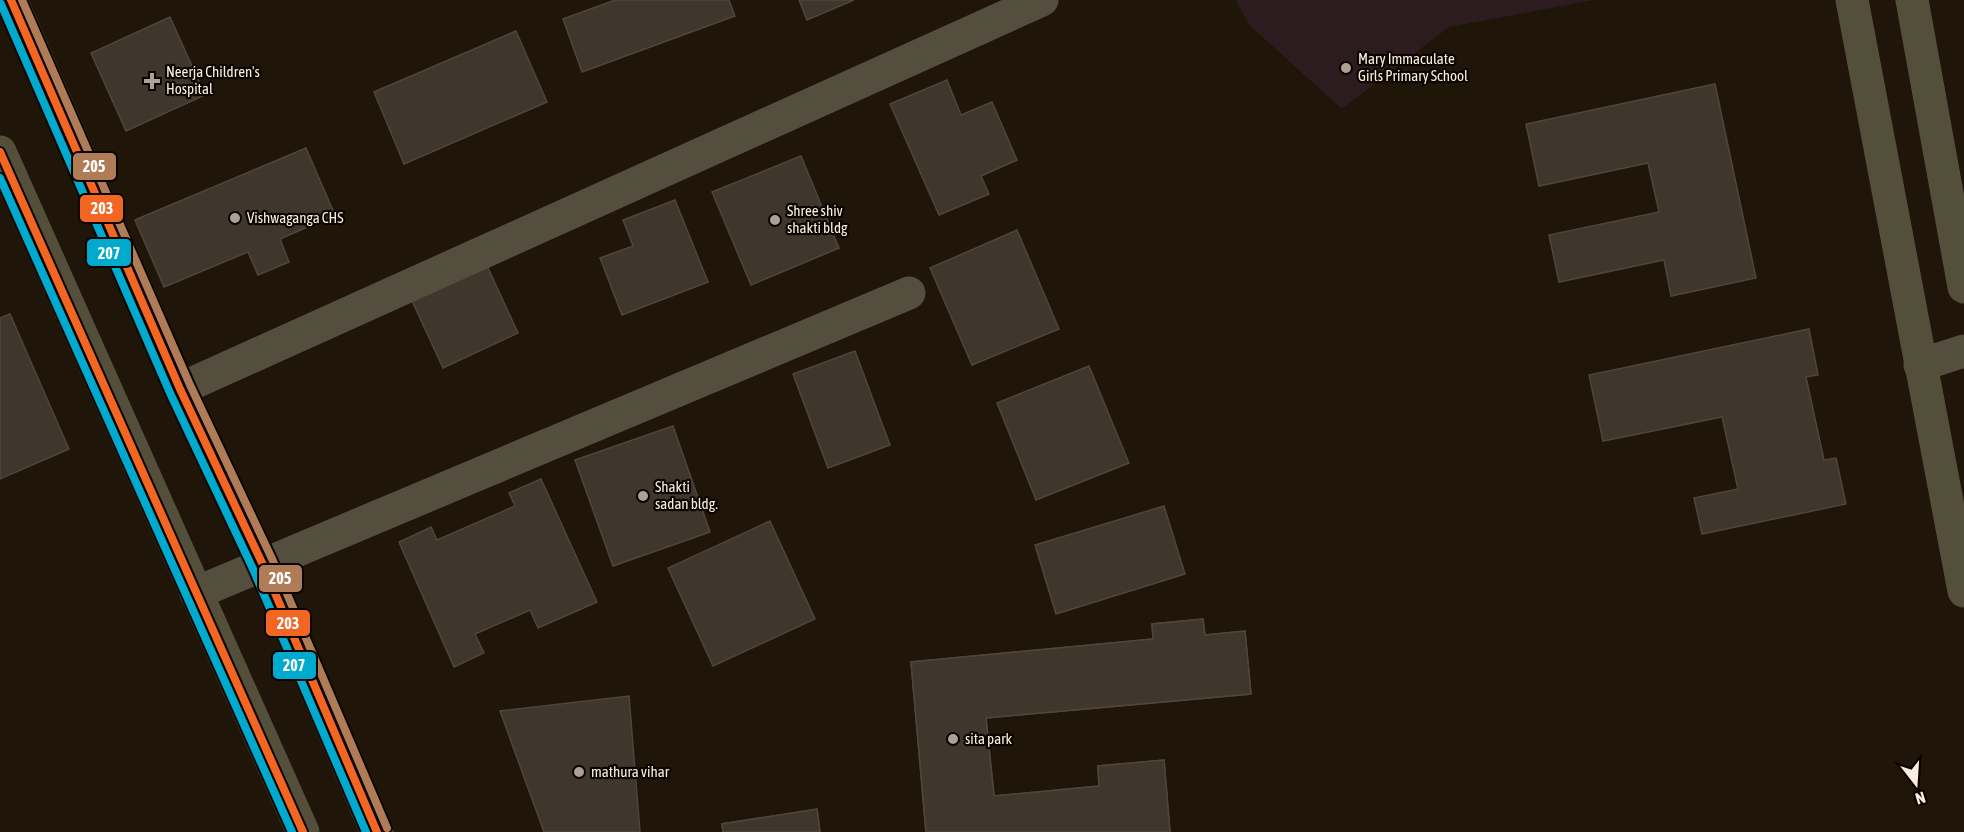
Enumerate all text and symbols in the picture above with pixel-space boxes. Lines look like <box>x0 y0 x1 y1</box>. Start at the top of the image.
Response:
place label: Mary Immaculate Girls Primary School <box>1358 50 1468 84</box>
marker: Mary Immaculate Girls Primary School <box>1339 61 1353 75</box>
place label: Neerja Children's Hospital <box>166 63 260 97</box>
marker: Neerja Children's Hospital <box>143 72 161 90</box>
line badge: 205 <box>72 152 117 181</box>
text: 205 <box>83 157 106 175</box>
line badge: 203 <box>79 194 124 223</box>
text: 203 <box>91 199 113 217</box>
place label: Shree shiv shakti bldg <box>787 202 848 236</box>
place label: Vishwaganga CHS <box>247 209 344 226</box>
marker: Vishwaganga CHS <box>228 211 242 225</box>
marker: Shree shiv shakti bldg <box>768 213 782 227</box>
line badge: 207 <box>86 238 132 267</box>
text: 207 <box>98 244 120 262</box>
place label: Shakti sadan bldg. <box>655 478 718 512</box>
marker: Shakti sadan bldg. <box>636 489 650 503</box>
line badge: 205 <box>258 564 303 593</box>
text: 205 <box>269 569 292 587</box>
line badge: 203 <box>265 609 311 637</box>
text: 203 <box>277 614 299 632</box>
line badge: 207 <box>272 651 317 680</box>
text: 207 <box>283 656 305 674</box>
place label: sita park <box>965 730 1013 747</box>
marker: sita park <box>946 732 960 746</box>
north arrow <box>1886 754 1946 814</box>
place label: mathura vihar <box>591 763 670 780</box>
marker: mathura vihar <box>572 765 586 779</box>
text: N <box>1913 788 1928 808</box>

